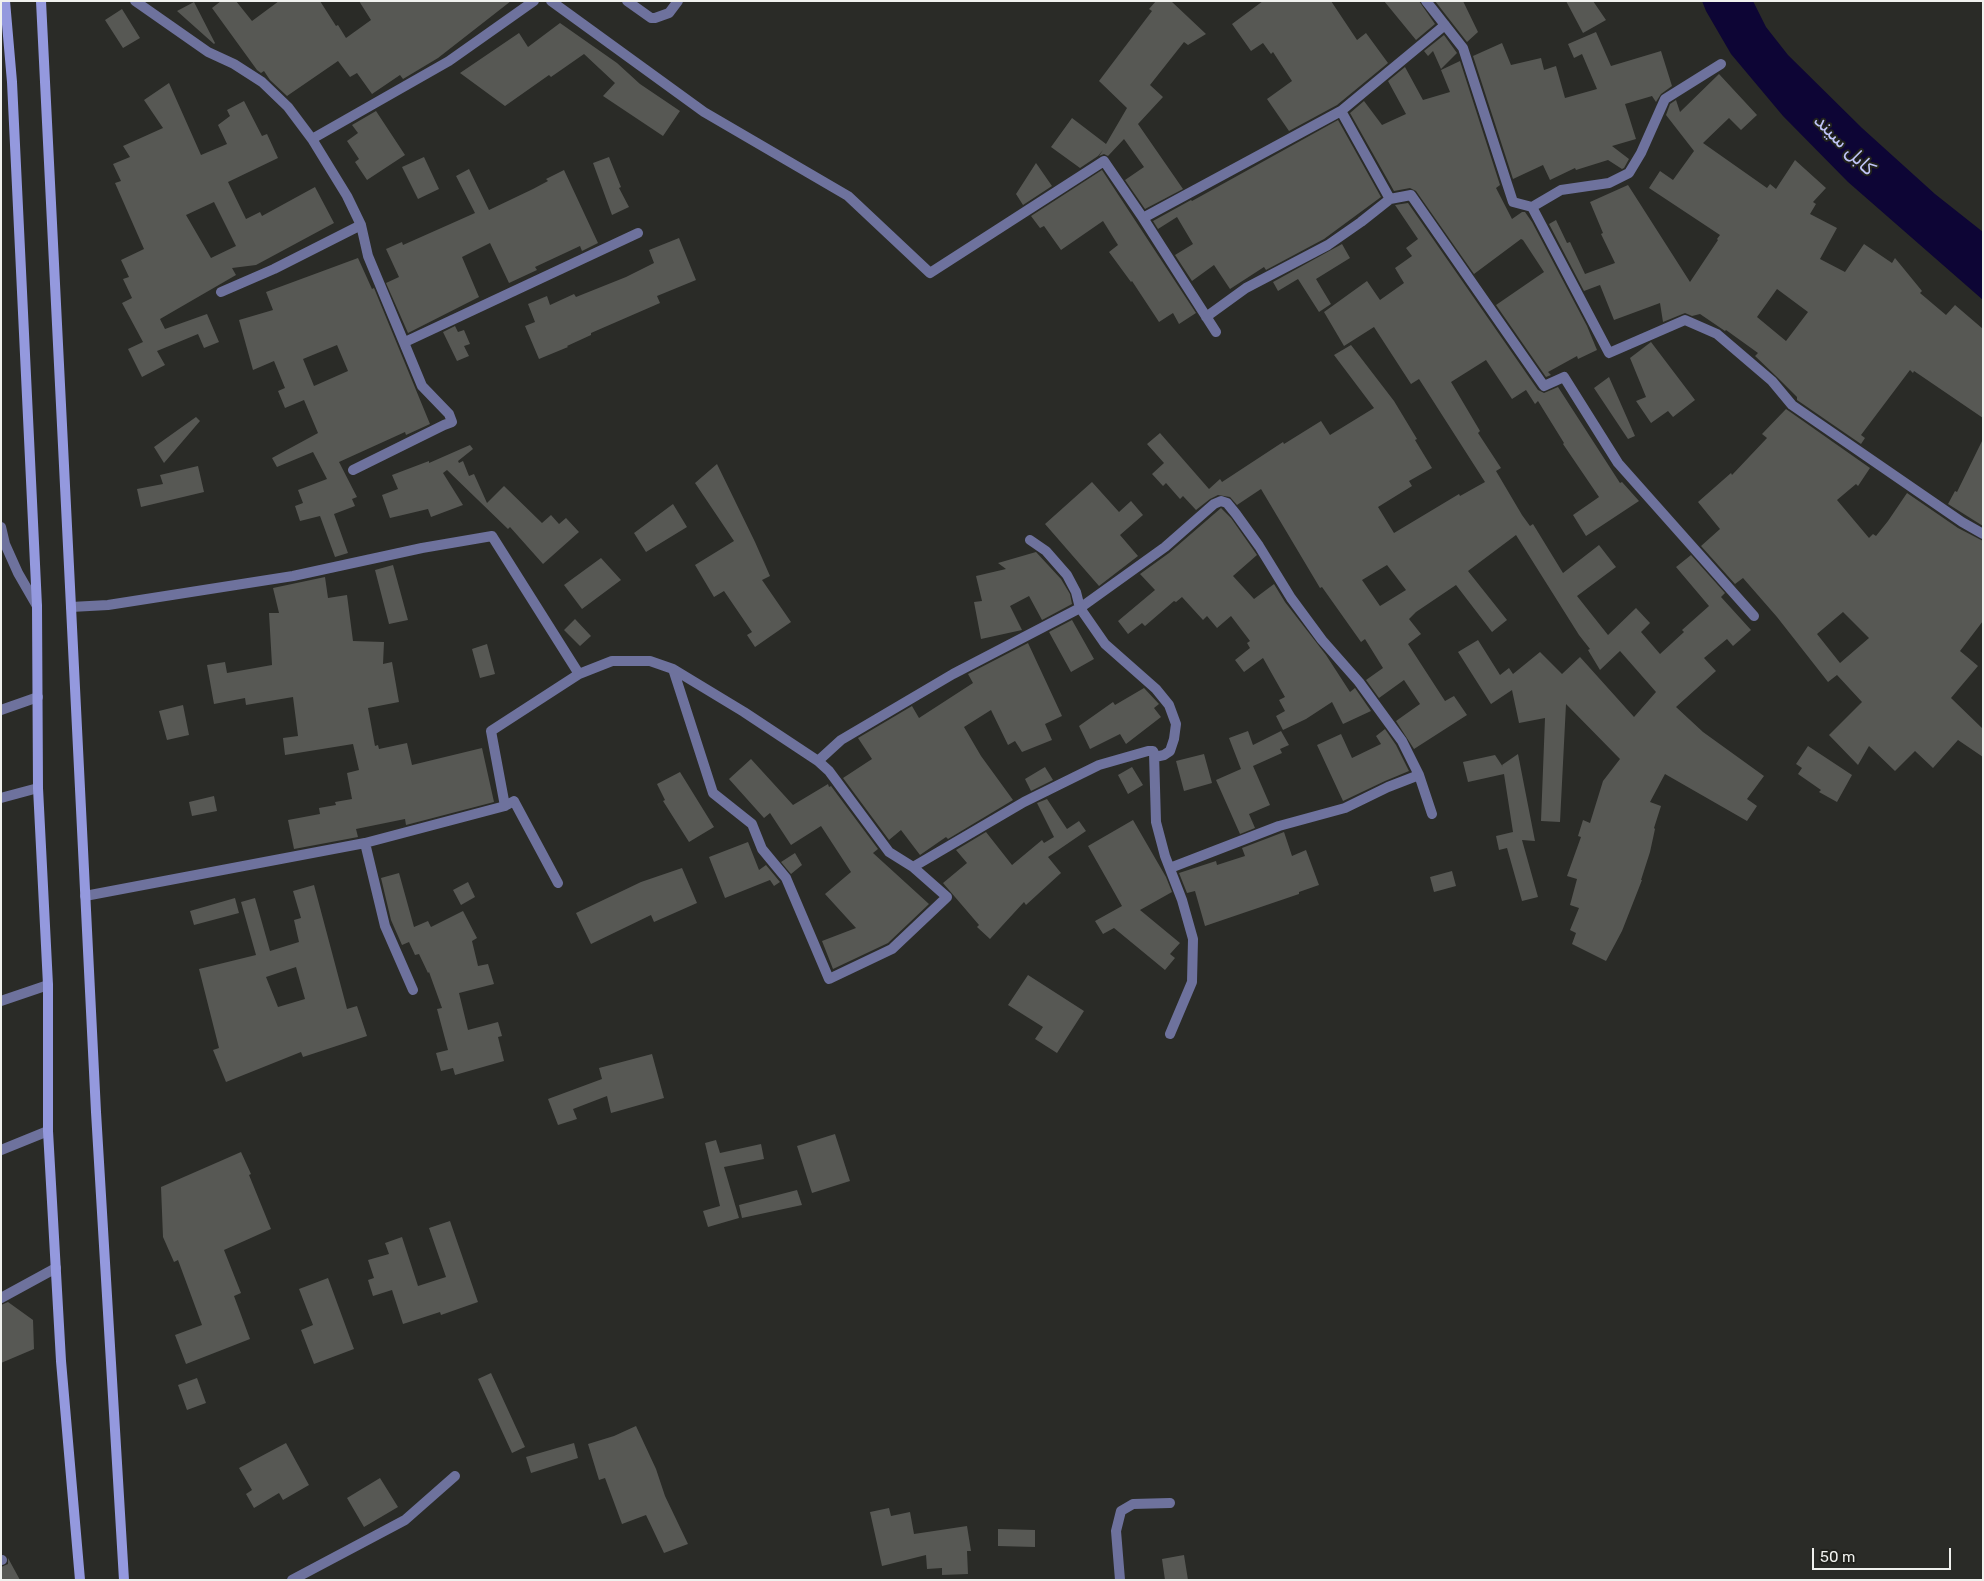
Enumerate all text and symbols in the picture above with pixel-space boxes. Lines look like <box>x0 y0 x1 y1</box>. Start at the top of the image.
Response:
water label: کابل سيند <box>1809 110 1879 180</box>
scale bar <box>1814 1538 1953 1570</box>
text: 50 m <box>1820 1548 1855 1566</box>

